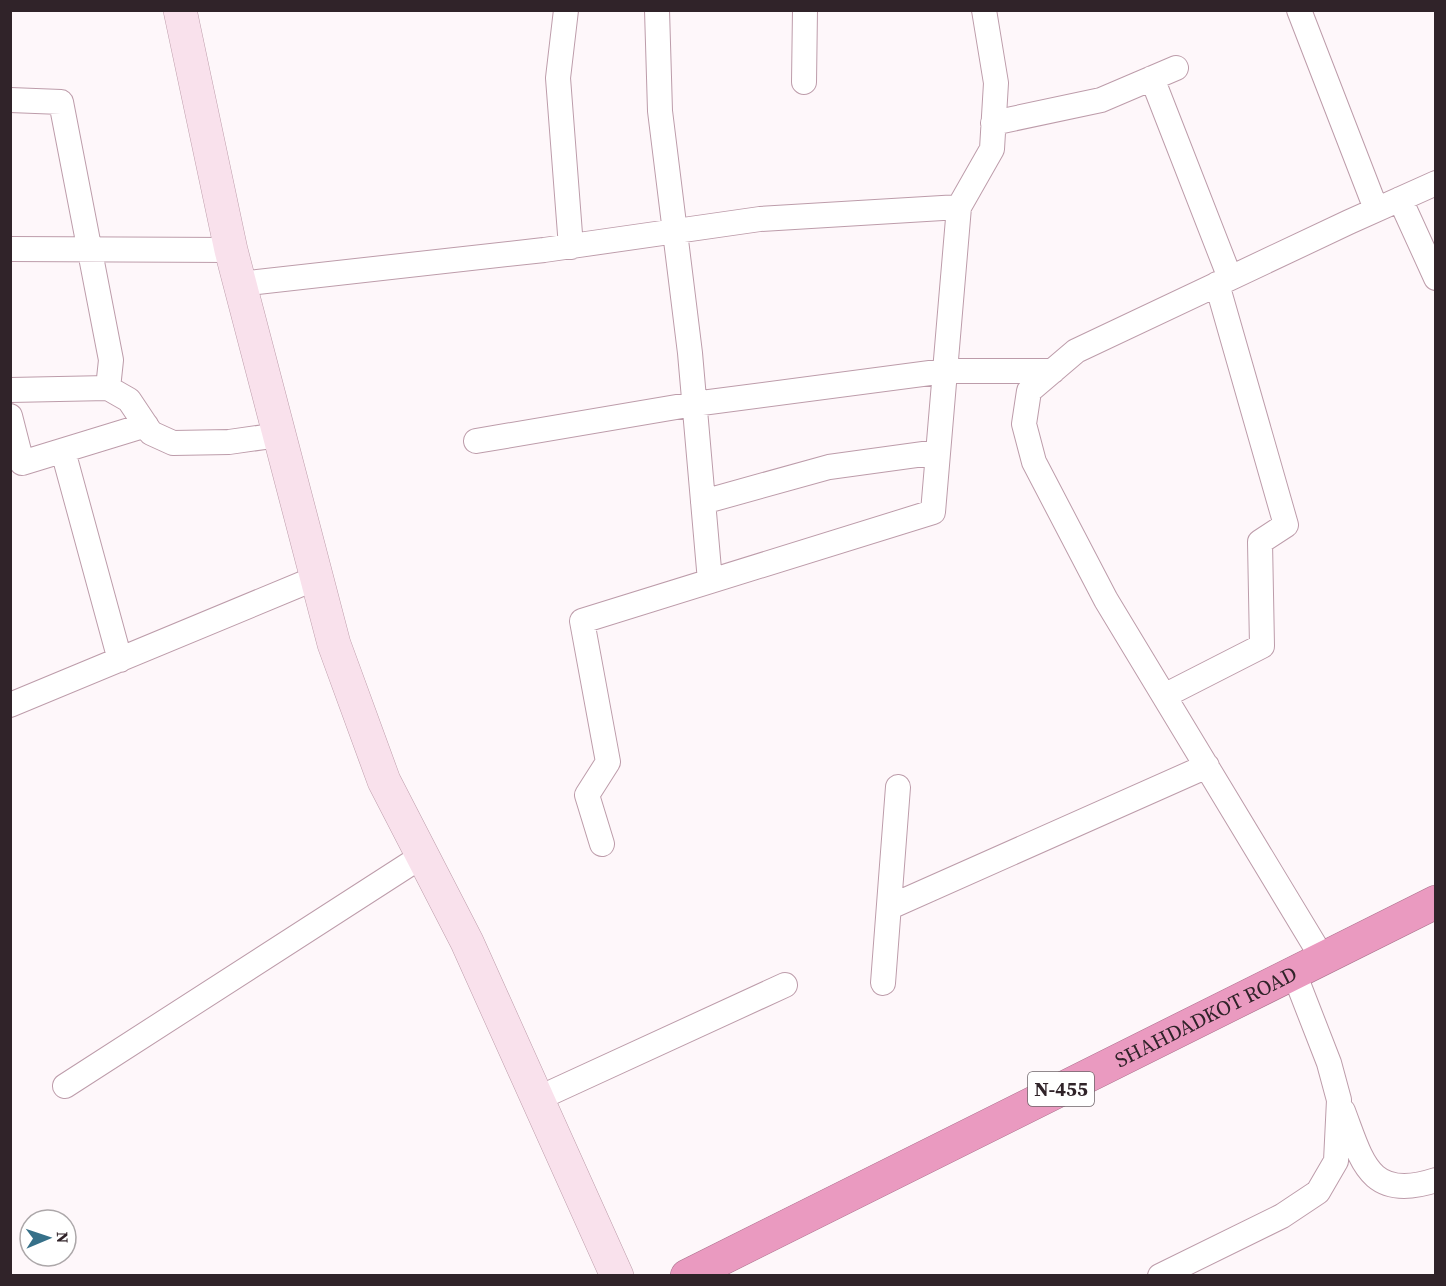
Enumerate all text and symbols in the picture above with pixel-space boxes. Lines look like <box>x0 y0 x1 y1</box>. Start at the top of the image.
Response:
street label: SHAHDADKOT ROAD <box>1110 959 1302 1074</box>
road number: N-455 <box>1028 1072 1094 1106</box>
north arrow <box>18 1208 78 1268</box>
text: N <box>52 1231 74 1244</box>

